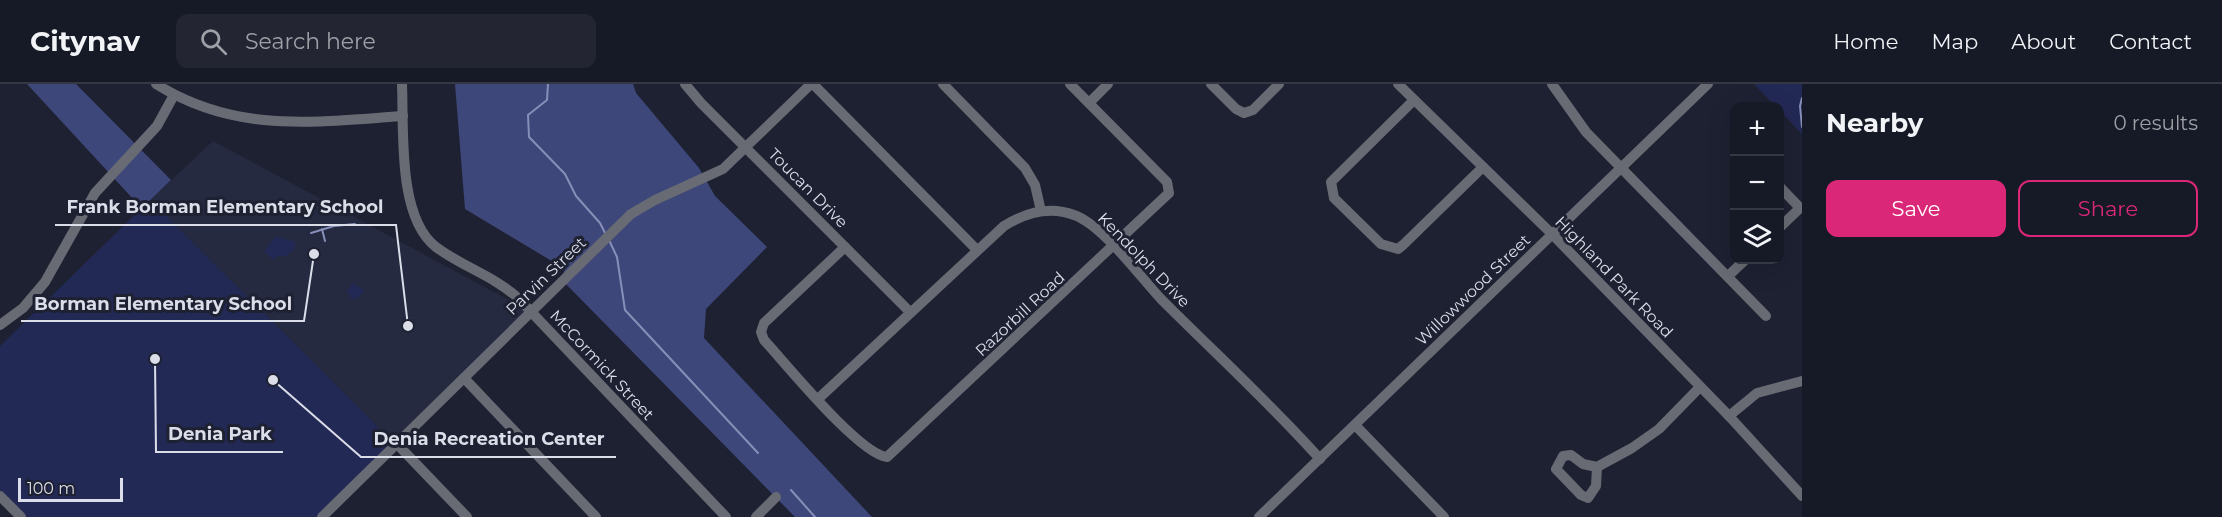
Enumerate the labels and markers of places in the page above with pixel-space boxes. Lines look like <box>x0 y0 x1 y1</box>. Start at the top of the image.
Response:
callout: Frank Borman Elementary School <box>55 189 396 225</box>
callout: Borman Elementary School <box>21 285 304 321</box>
callout: Denia Park <box>156 416 283 452</box>
callout: Denia Recreation Center <box>361 421 616 457</box>

